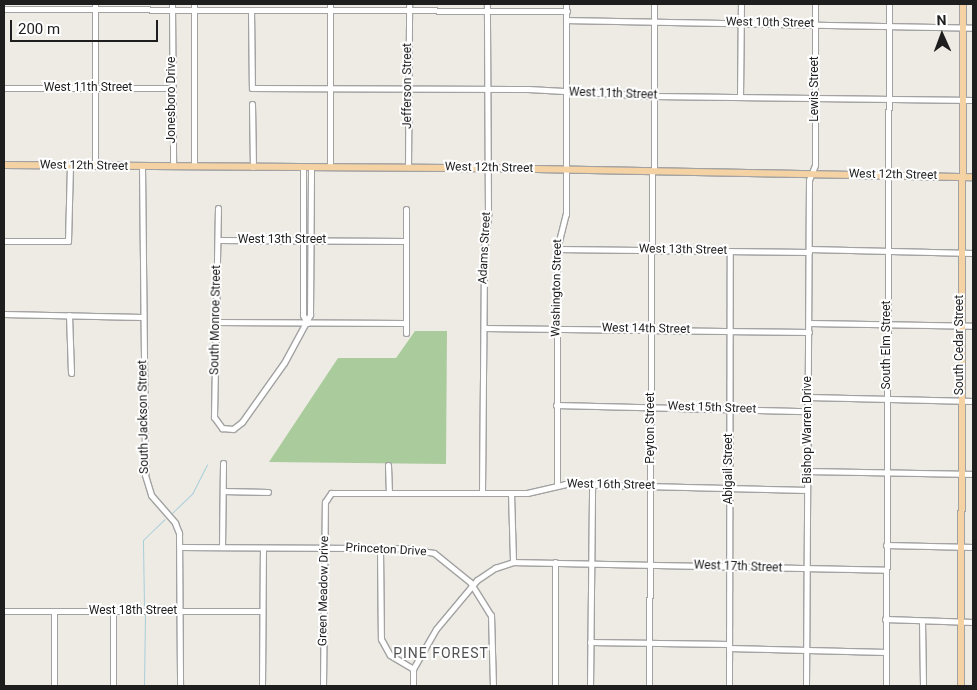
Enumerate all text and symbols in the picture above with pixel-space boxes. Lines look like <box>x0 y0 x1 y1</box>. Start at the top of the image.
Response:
scale bar <box>12 10 160 42</box>
north arrow <box>917 10 967 60</box>
text: N <box>936 12 947 28</box>
street label: West 10th Street <box>726 15 814 31</box>
text: 200 m <box>18 20 60 38</box>
street label: Jefferson Street <box>401 43 415 129</box>
street label: Lewis Street <box>808 56 822 122</box>
street label: Jonesboro Drive <box>165 57 179 143</box>
street label: West 11th Street <box>44 81 132 95</box>
street label: West 11th Street <box>568 85 658 103</box>
street label: West 12th Street <box>40 158 128 174</box>
street label: West 12th Street <box>445 160 533 176</box>
street label: West 12th Street <box>849 167 937 183</box>
street label: Adams Street <box>476 211 494 285</box>
street label: West 13th Street <box>238 233 326 247</box>
street label: Washington Street <box>549 239 565 337</box>
street label: West 13th Street <box>639 242 727 258</box>
street label: South Monroe Street <box>208 265 224 375</box>
street label: South Cedar Street <box>953 295 967 395</box>
street label: South Elm Street <box>880 301 894 389</box>
street label: West 14th Street <box>602 321 690 337</box>
street label: South Jackson Street <box>136 360 152 474</box>
street label: Bishop Warren Drive <box>801 376 815 484</box>
street label: Peyton Street <box>644 392 658 464</box>
street label: West 15th Street <box>667 399 757 417</box>
street label: Abigail Street <box>722 433 736 505</box>
street label: West 16th Street <box>567 477 655 493</box>
street label: Green Meadow Drive <box>316 536 332 646</box>
street label: Princeton Drive <box>345 541 427 559</box>
street label: West 17th Street <box>693 558 783 576</box>
street label: West 18th Street <box>89 604 177 618</box>
district label: PINE FOREST <box>392 645 490 661</box>

